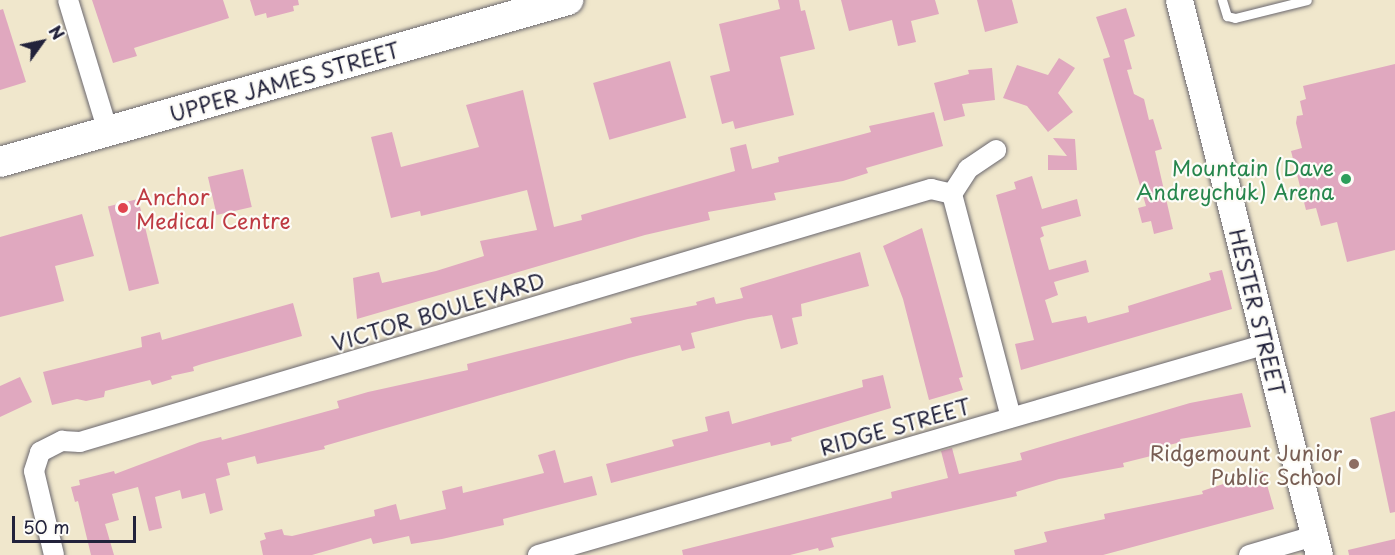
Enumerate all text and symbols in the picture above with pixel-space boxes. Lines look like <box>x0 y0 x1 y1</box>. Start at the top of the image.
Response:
north arrow <box>12 12 72 72</box>
text: N <box>44 20 71 44</box>
street label: UPPER JAMES STREET <box>164 36 404 126</box>
place label: Mountain (Dave Andreychuk) Arena <box>1136 154 1334 204</box>
marker: Mountain (Dave Andreychuk) Arena <box>1339 172 1353 186</box>
place label: Anchor Medical Centre <box>136 183 290 233</box>
marker: Anchor Medical Centre <box>114 199 132 217</box>
street label: HESTER STREET <box>1225 224 1291 400</box>
street label: VICTOR BOULEVARD <box>329 267 547 355</box>
street label: RIDGE STREET <box>816 392 974 460</box>
place label: Ridgemount Junior Public School <box>1150 439 1342 489</box>
marker: Ridgemount Junior Public School <box>1347 457 1361 471</box>
scale bar <box>15 504 140 542</box>
text: 50 m <box>23 513 70 540</box>

